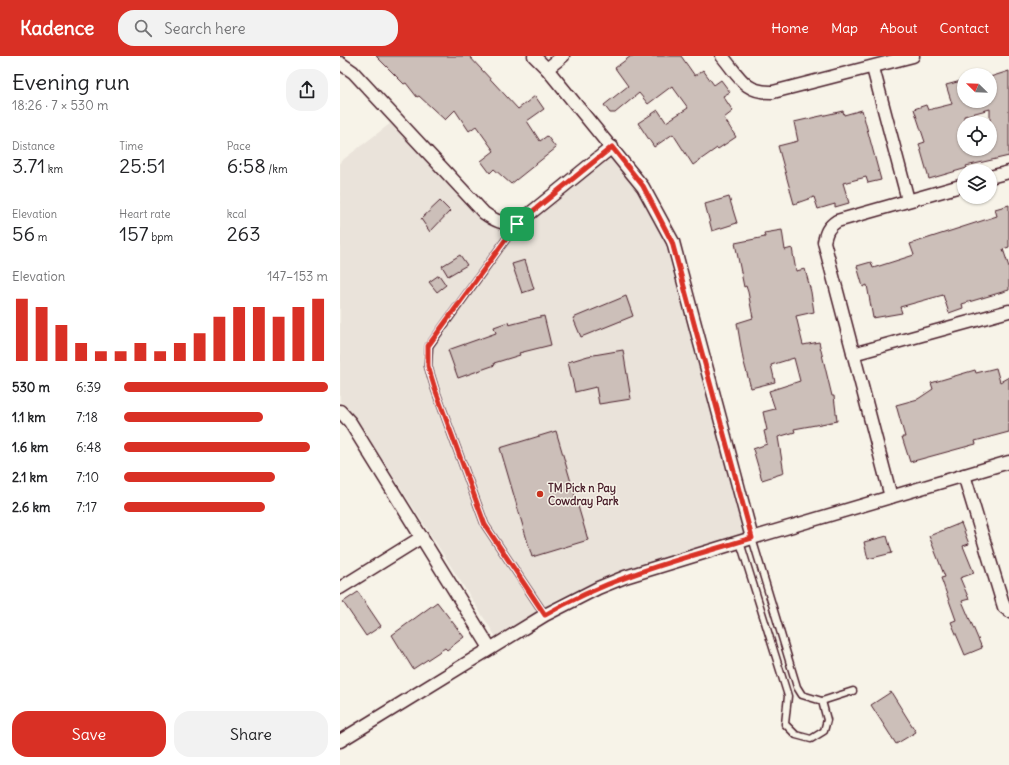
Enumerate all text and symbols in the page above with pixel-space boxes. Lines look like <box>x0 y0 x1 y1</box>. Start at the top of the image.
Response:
search box <box>118 10 398 46</box>
text: Kadence <box>20 16 94 40</box>
icon: search <box>132 17 154 39</box>
text: Search here <box>164 19 246 38</box>
text: Home <box>771 19 809 37</box>
text: Map <box>831 19 858 37</box>
text: About <box>880 19 918 37</box>
text: Contact <box>940 19 989 37</box>
text: Evening run <box>12 68 130 96</box>
north arrow <box>957 68 997 108</box>
map controls <box>957 68 997 204</box>
button: share <box>286 69 328 111</box>
text: 18:26 · 7 × 530 m <box>12 97 108 114</box>
button: locate <box>957 116 997 156</box>
text: Distance <box>12 139 55 153</box>
text: Time <box>119 139 143 153</box>
text: Pace <box>227 139 251 153</box>
text: 3.71 <box>12 153 45 178</box>
text: 25:51 <box>119 153 166 178</box>
text: 6:58 <box>227 153 266 178</box>
text: km <box>45 162 63 176</box>
text: /km <box>266 162 288 176</box>
button: layers <box>957 164 997 204</box>
text: Elevation <box>12 207 57 221</box>
text: Heart rate <box>119 207 170 221</box>
text: kcal <box>227 207 246 221</box>
pin <box>500 207 534 241</box>
icon: arrive <box>506 213 528 235</box>
text: 56 <box>12 221 35 246</box>
text: 157 <box>119 221 149 246</box>
text: 263 <box>227 221 261 246</box>
text: m <box>35 230 47 244</box>
text: bpm <box>149 230 173 244</box>
text: Elevation <box>12 268 65 285</box>
text: 147–153 m <box>267 268 328 285</box>
text: 530 m <box>12 379 50 396</box>
text: 6:39 <box>76 379 101 396</box>
text: 1.1 km <box>12 409 46 426</box>
text: 7:18 <box>76 409 98 426</box>
text: 1.6 km <box>12 439 48 456</box>
text: 6:48 <box>76 439 101 456</box>
text: 2.1 km <box>12 469 48 486</box>
text: 7:10 <box>76 469 99 486</box>
place label: TM Pick n Pay Cowdray Park <box>548 481 619 509</box>
marker: TM Pick n Pay Cowdray Park <box>535 489 545 499</box>
text: 2.6 km <box>12 499 50 516</box>
text: 7:17 <box>76 499 97 516</box>
button: Save <box>12 711 166 757</box>
button: Share <box>174 711 328 757</box>

